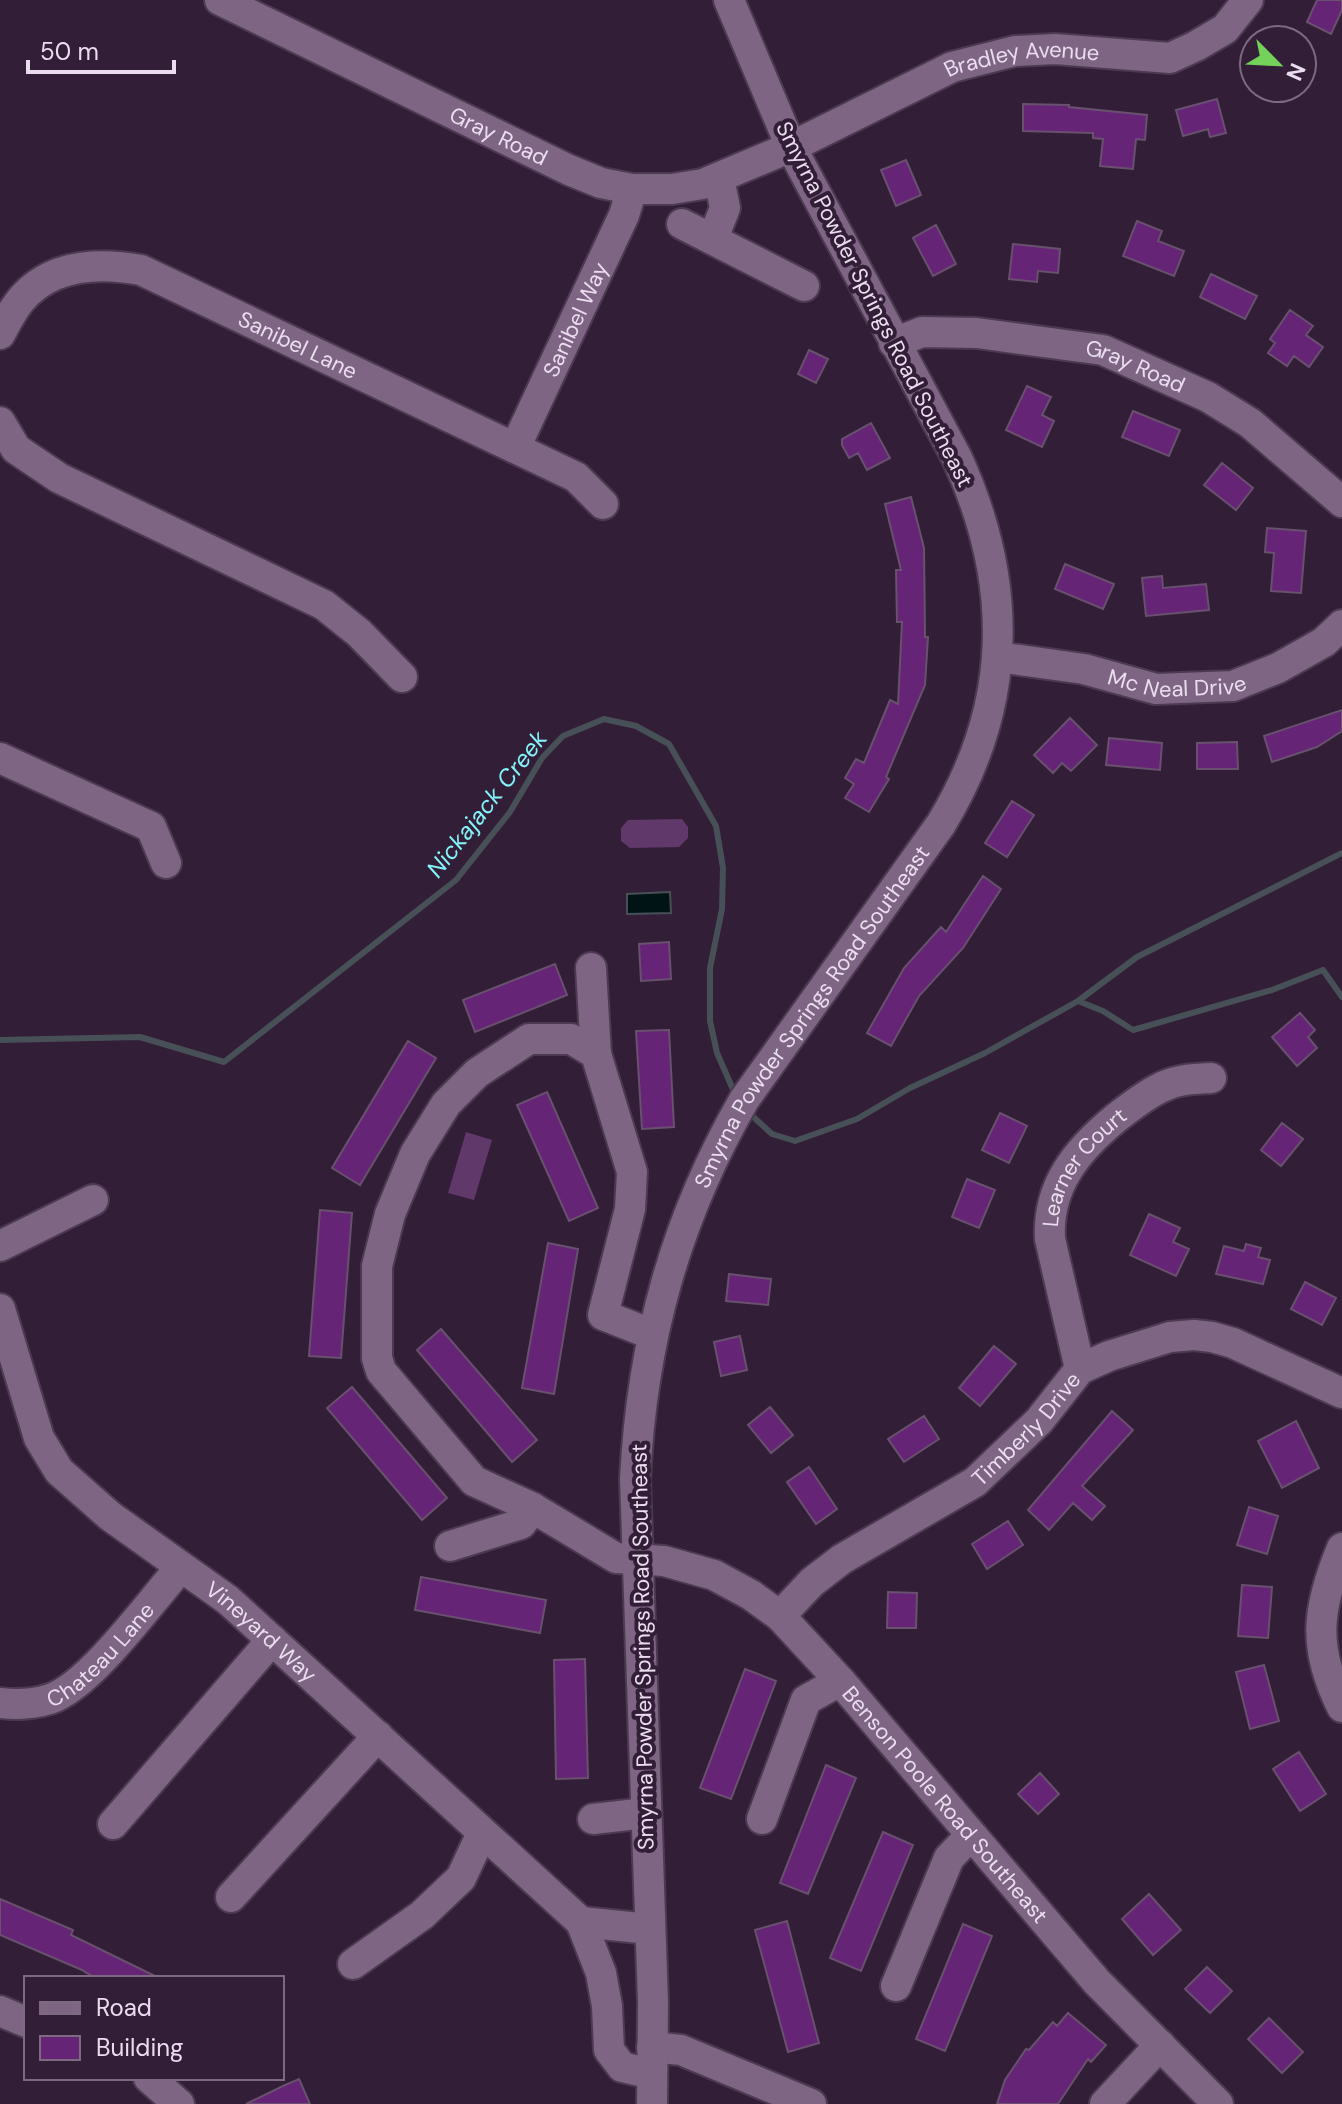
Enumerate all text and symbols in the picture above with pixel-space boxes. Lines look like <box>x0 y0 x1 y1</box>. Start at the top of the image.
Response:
scale bar <box>28 24 174 74</box>
north arrow <box>1238 24 1318 104</box>
street label: Bradley Avenue <box>939 35 1100 84</box>
text: 50 m <box>40 36 99 67</box>
text: N <box>1279 59 1312 85</box>
street label: Gray Road <box>445 100 552 172</box>
street label: Smyrna Powder Springs Road Southeast <box>769 117 980 492</box>
street label: Sanibel Way <box>536 257 615 382</box>
street label: Sanibel Lane <box>234 304 362 386</box>
street label: Gray Road <box>1084 334 1190 400</box>
street label: Mc Neal Drive <box>1104 662 1251 704</box>
water label: Nickajack Creek <box>419 723 554 884</box>
street label: Smyrna Powder Springs Road Southeast <box>688 840 936 1193</box>
street label: Learner Court <box>1036 1101 1133 1228</box>
street label: Timberly Drive <box>966 1366 1087 1493</box>
street label: Smyrna Powder Springs Road Southeast <box>624 1444 661 1850</box>
street label: Vineyard Way <box>200 1575 323 1689</box>
street label: Chateau Lane <box>42 1596 161 1714</box>
street label: Benson Poole Road Southeast <box>836 1680 1054 1929</box>
legend <box>24 1976 284 2080</box>
text: Road <box>96 1992 152 2023</box>
text: Building <box>96 2032 183 2063</box>

